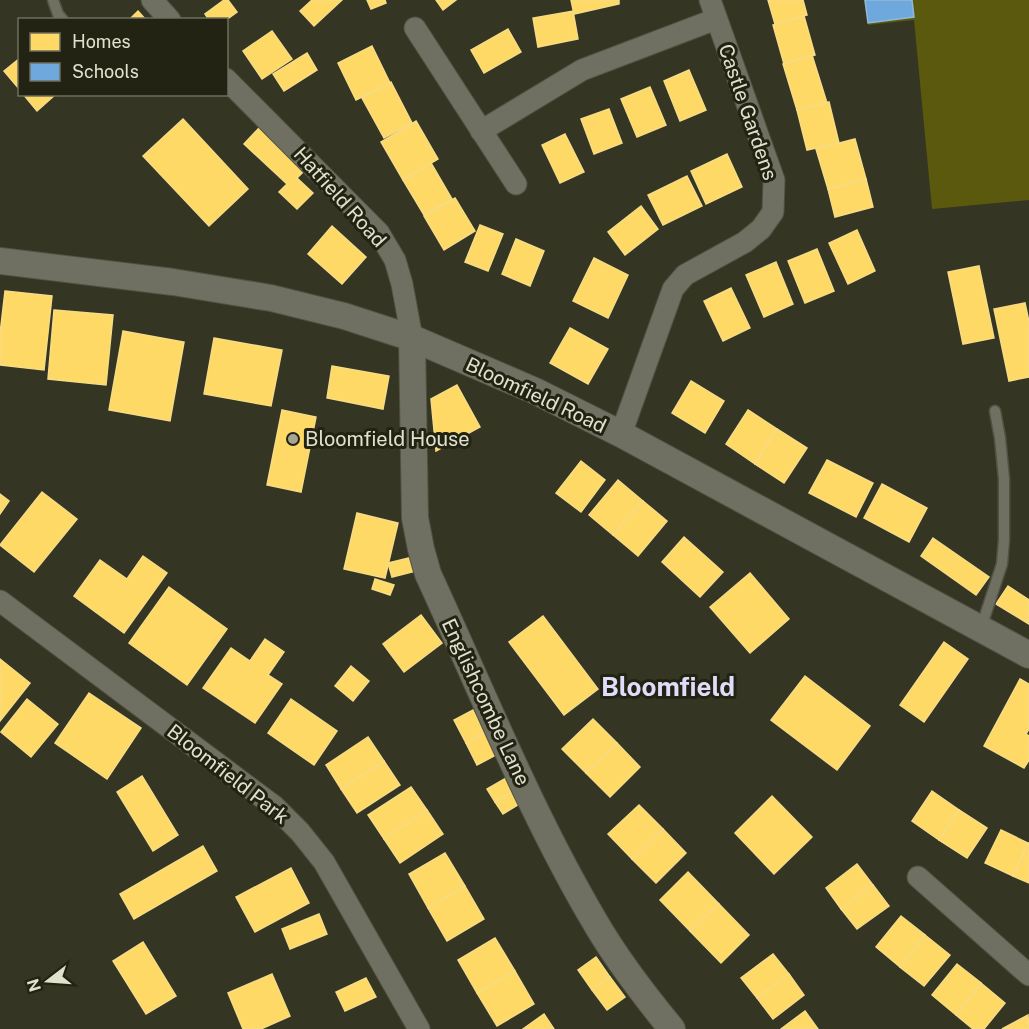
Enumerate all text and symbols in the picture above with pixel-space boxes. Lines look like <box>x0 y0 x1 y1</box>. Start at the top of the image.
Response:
legend <box>18 18 228 96</box>
text: Homes <box>72 31 131 52</box>
street label: Castle Gardens <box>714 41 782 183</box>
text: Schools <box>72 61 139 82</box>
street label: Hatfield Road <box>289 142 391 252</box>
street label: Bloomfield Road <box>462 352 610 438</box>
place label: Bloomfield House <box>305 427 470 451</box>
marker: Bloomfield House <box>286 432 300 446</box>
street label: Englishcombe Lane <box>437 615 535 789</box>
district label: Bloomfield <box>601 671 735 702</box>
street label: Bloomfield Park <box>162 719 294 829</box>
north arrow <box>18 951 78 1011</box>
text: N <box>23 976 45 994</box>

